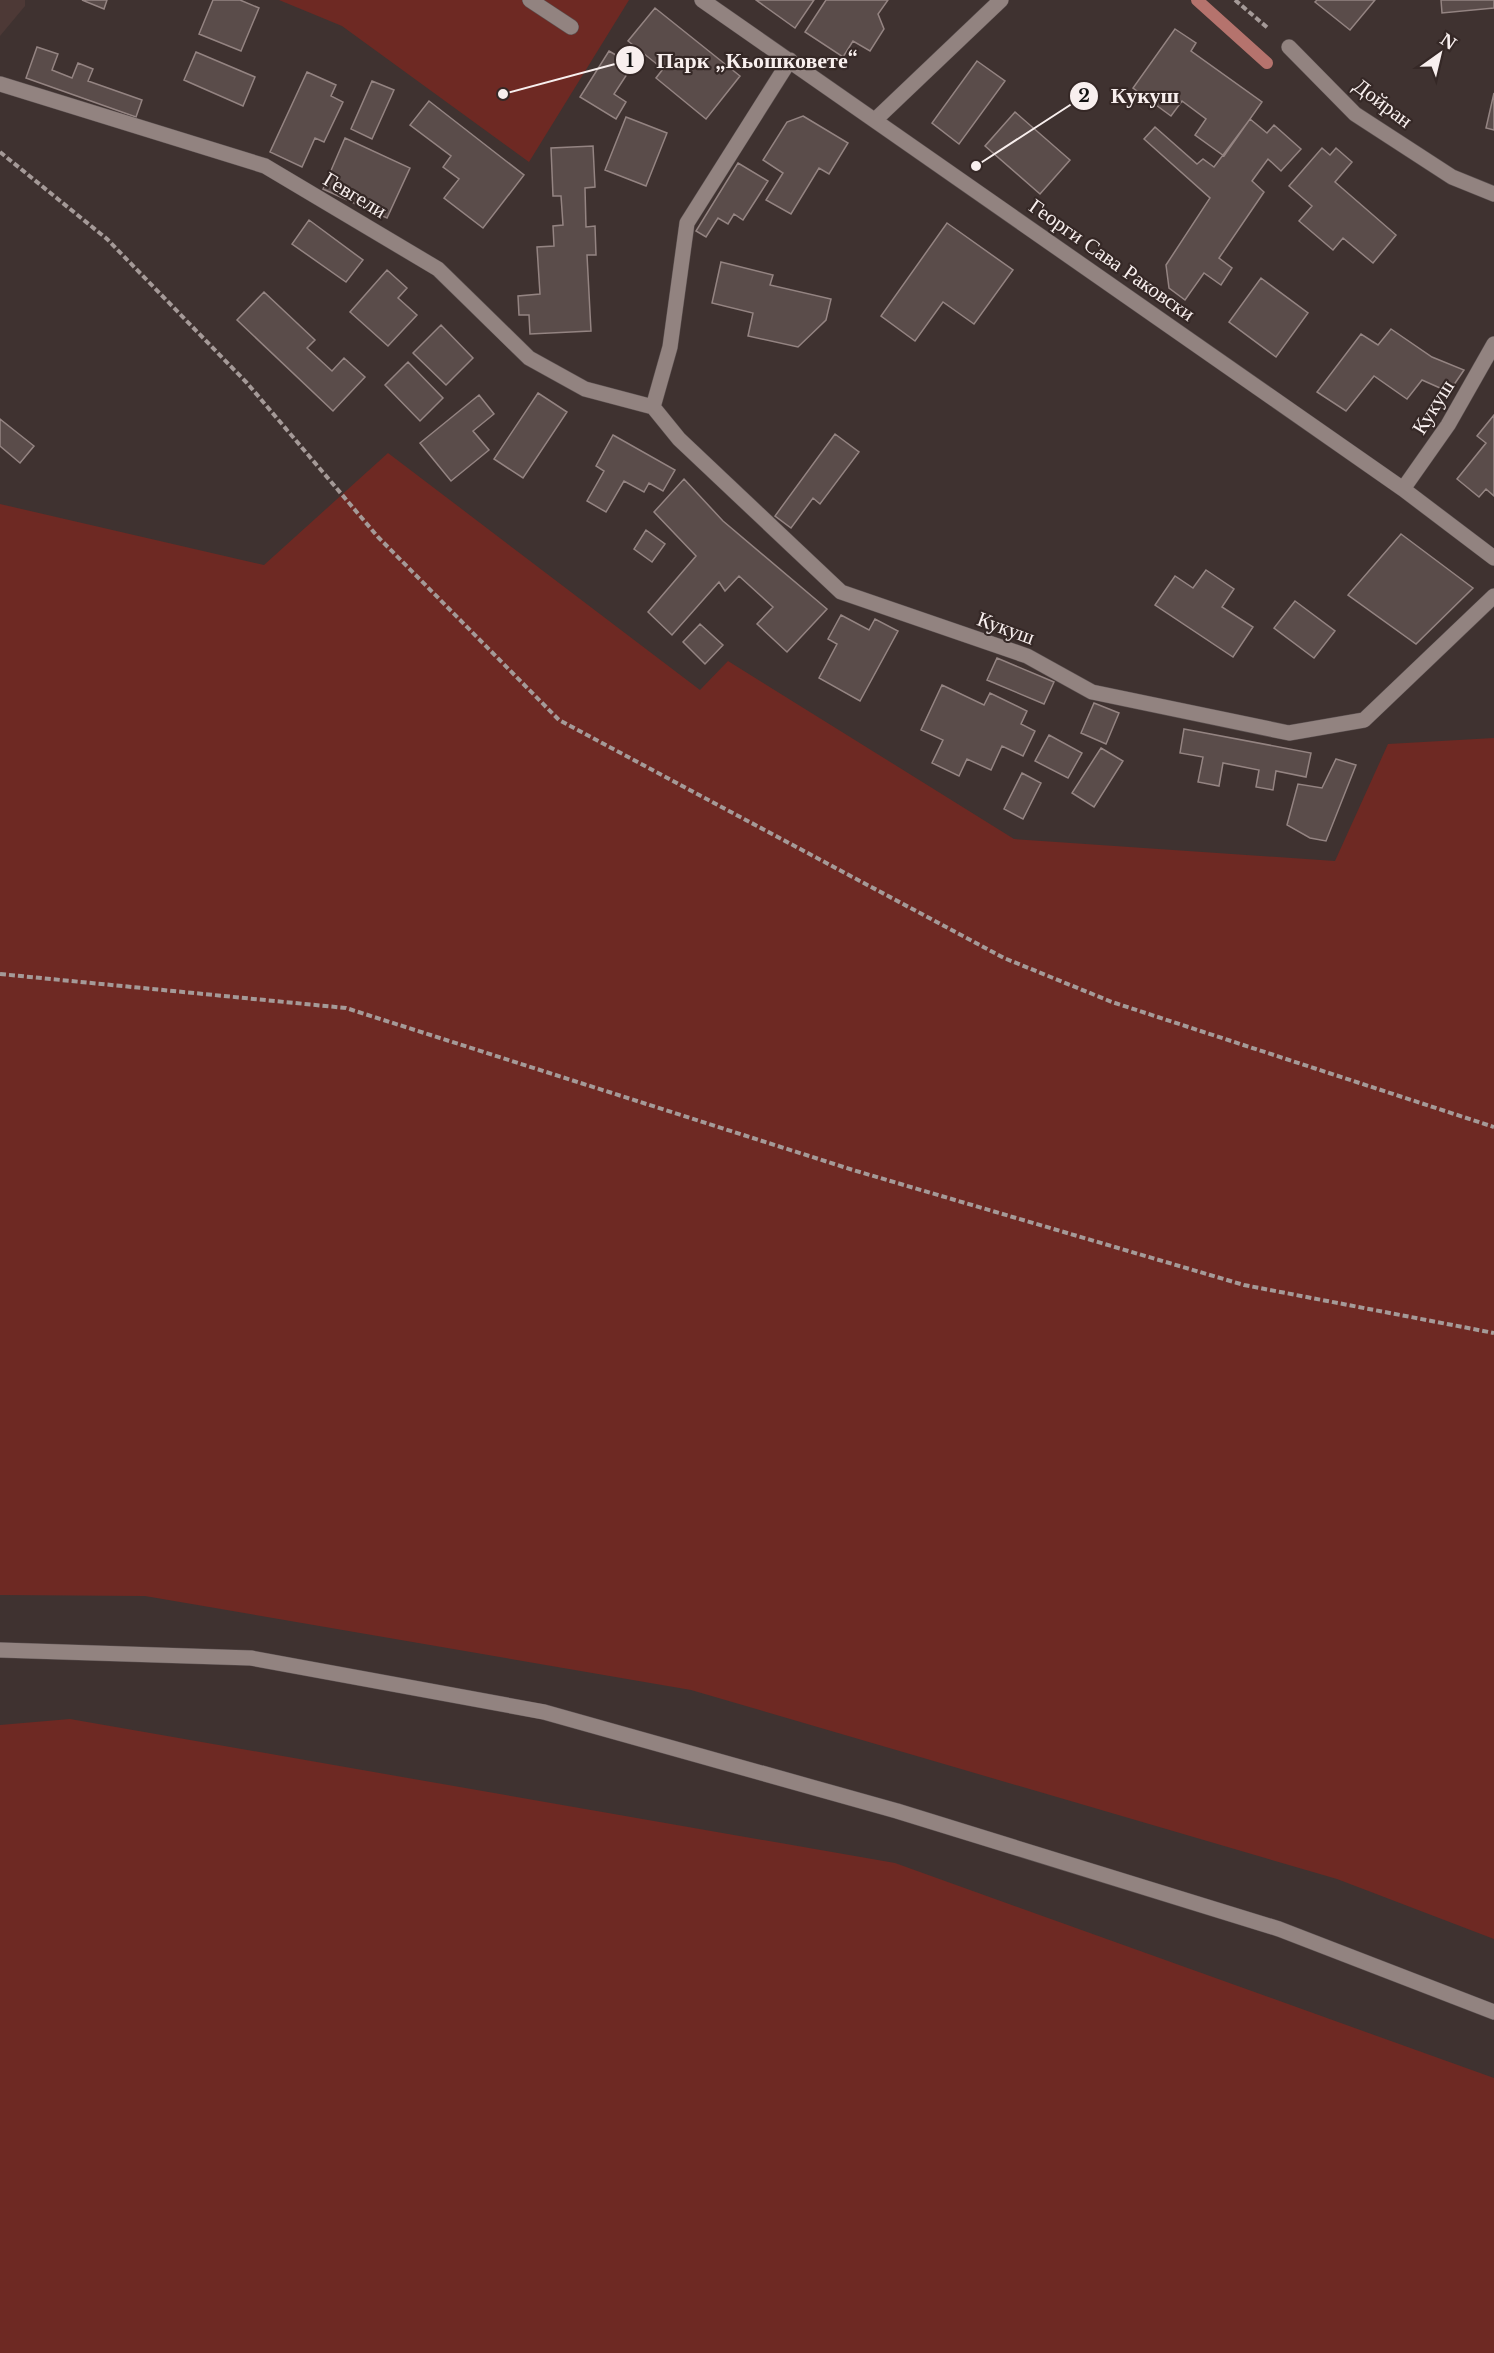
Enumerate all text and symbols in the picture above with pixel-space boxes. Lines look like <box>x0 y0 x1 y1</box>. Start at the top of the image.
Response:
north arrow <box>1410 24 1470 84</box>
text: N <box>1437 29 1460 54</box>
callout: Парк „Кьошковете“ <box>615 40 870 80</box>
text: Парк „Кьошковете“ <box>656 47 858 74</box>
text: 1 <box>626 50 634 72</box>
street label: Дойран <box>1348 72 1418 134</box>
callout: Кукуш <box>1069 76 1191 116</box>
text: Кукуш <box>1111 82 1179 109</box>
text: 2 <box>1078 85 1090 107</box>
street label: Гевгели <box>319 166 391 224</box>
street label: Георги Сава Раковски <box>1024 193 1200 327</box>
street label: Кукуш <box>1406 375 1460 439</box>
street label: Кукуш <box>974 606 1038 650</box>

